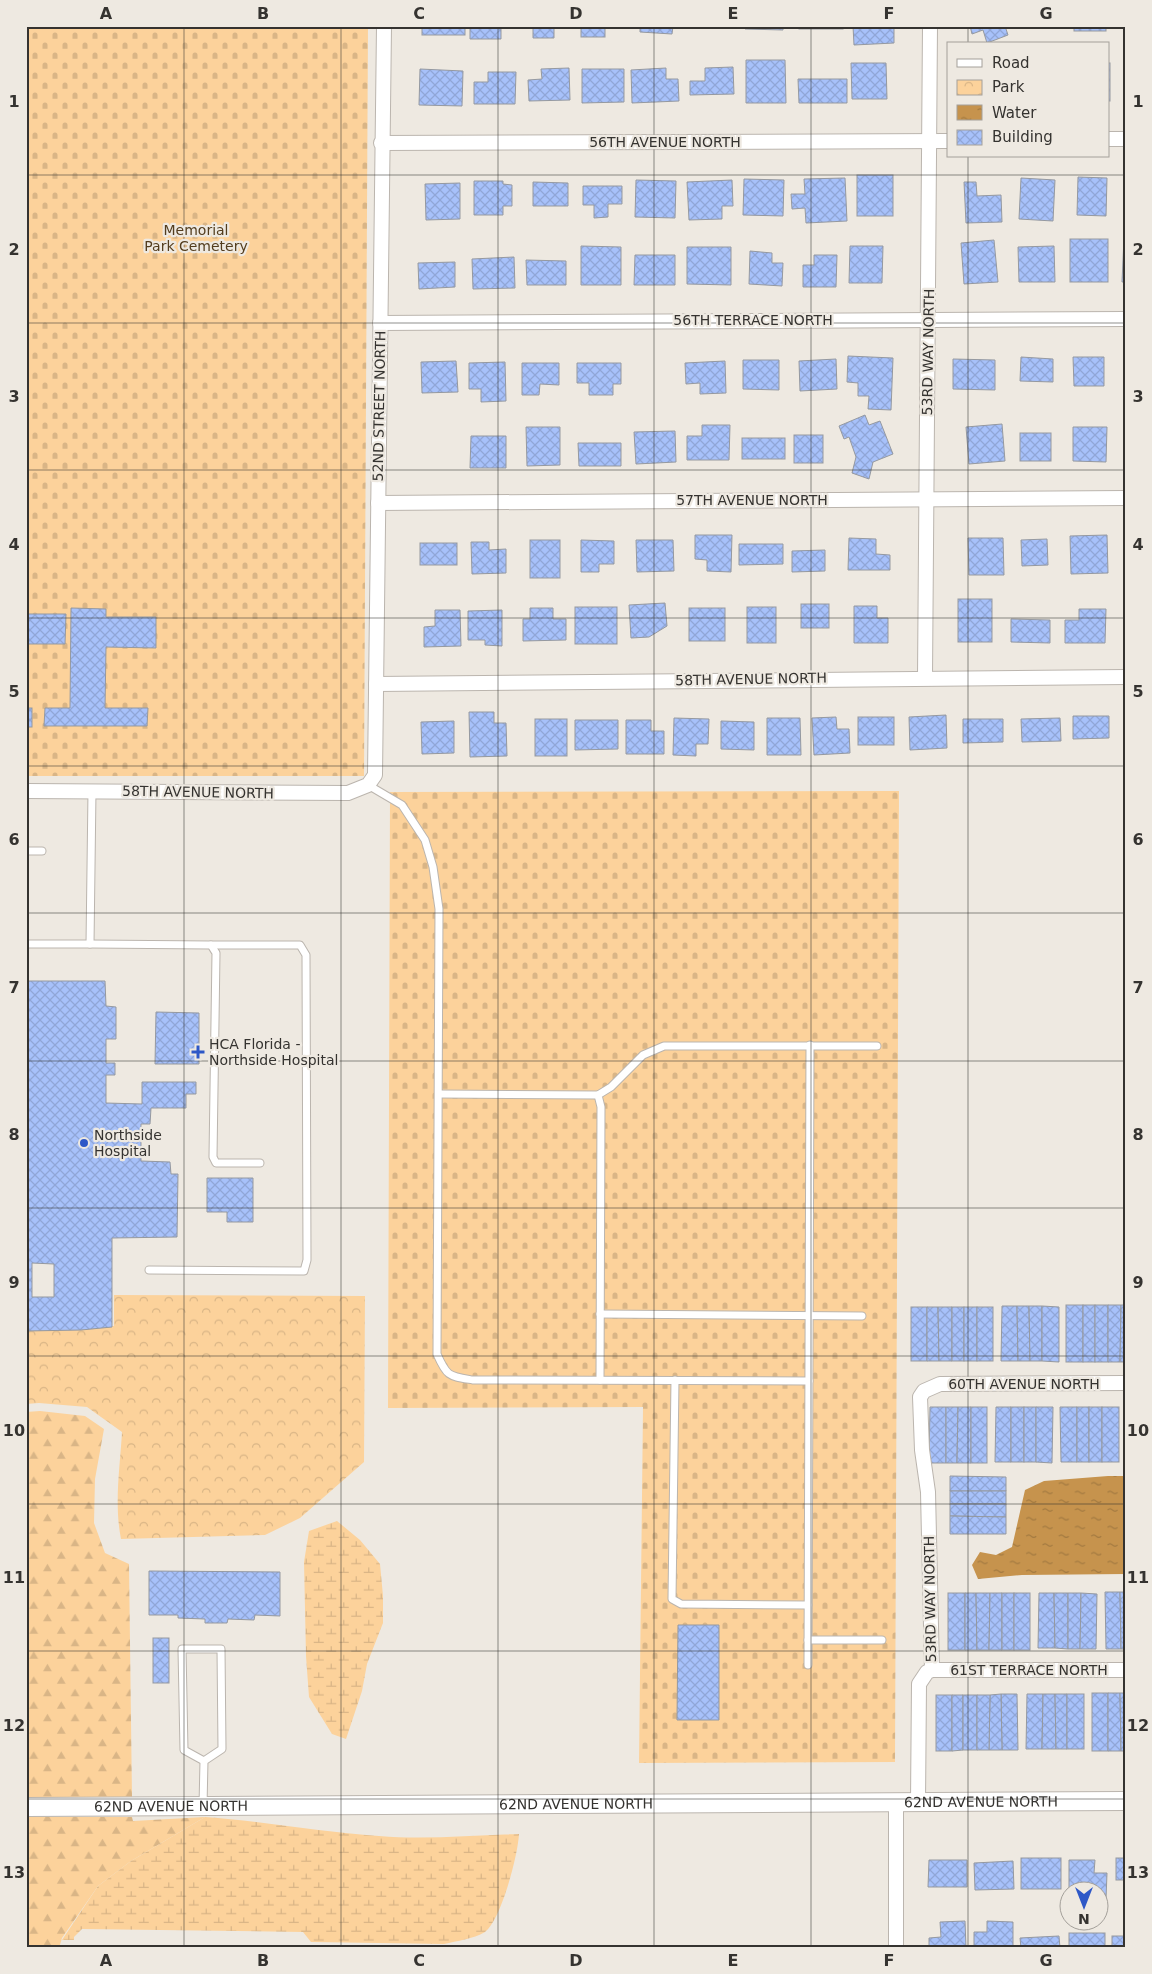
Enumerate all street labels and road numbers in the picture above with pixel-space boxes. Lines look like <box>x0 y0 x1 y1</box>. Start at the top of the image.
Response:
street label: 56TH AVENUE NORTH <box>589 134 741 150</box>
street label: 53RD WAY NORTH <box>919 289 937 415</box>
street label: 56TH TERRACE NORTH <box>673 312 833 328</box>
street label: 52ND STREET NORTH <box>370 331 388 481</box>
street label: 57TH AVENUE NORTH <box>676 492 828 508</box>
street label: 58TH AVENUE NORTH <box>675 670 827 688</box>
street label: 58TH AVENUE NORTH <box>122 783 274 801</box>
street label: 60TH AVENUE NORTH <box>948 1376 1100 1392</box>
street label: 53RD WAY NORTH <box>921 1536 939 1662</box>
street label: 61ST TERRACE NORTH <box>950 1662 1108 1678</box>
street label: 62ND AVENUE NORTH <box>904 1793 1058 1810</box>
street label: 62ND AVENUE NORTH <box>499 1796 653 1812</box>
street label: 62ND AVENUE NORTH <box>94 1798 248 1815</box>

